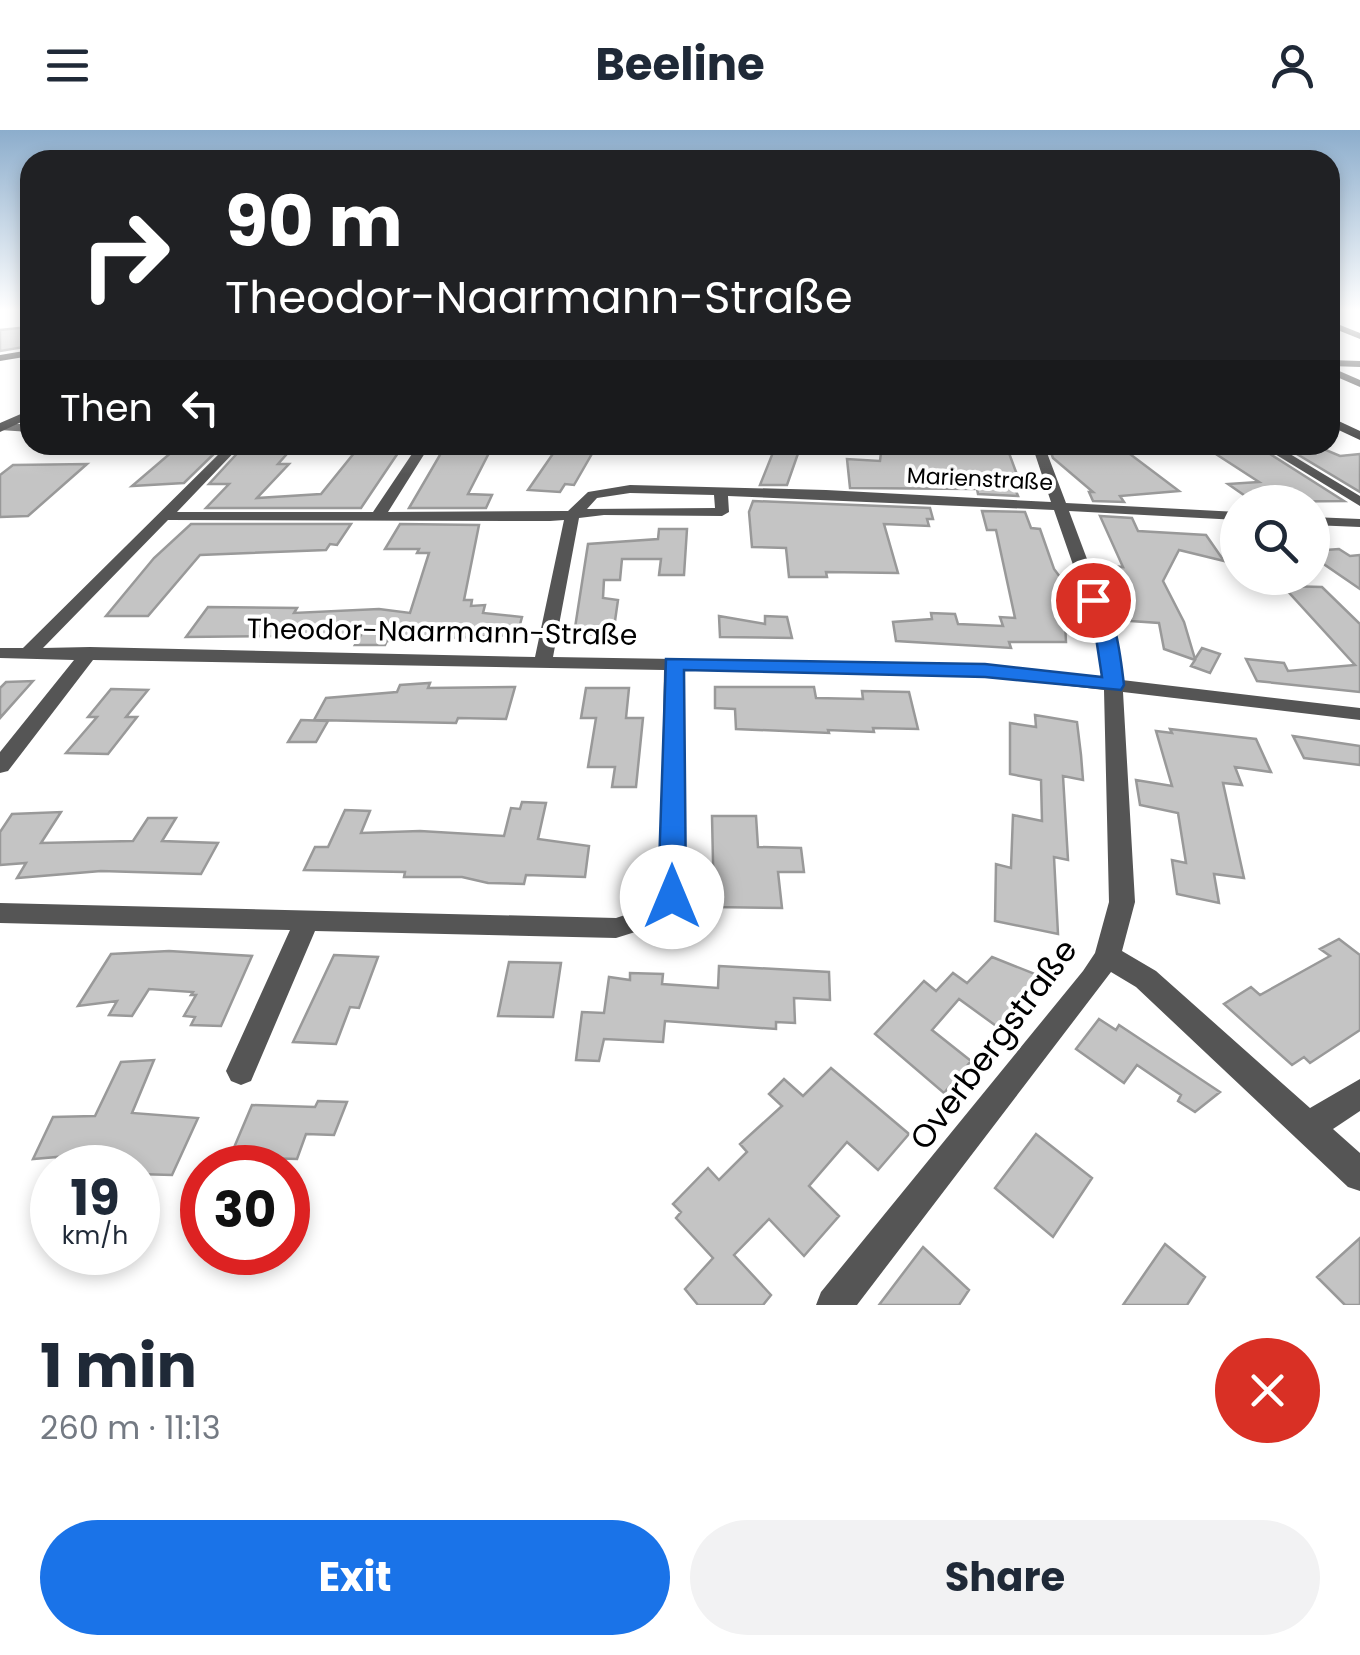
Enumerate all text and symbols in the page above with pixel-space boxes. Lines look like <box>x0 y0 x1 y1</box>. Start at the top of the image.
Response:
text: Beeline <box>595 33 765 96</box>
icon: menu <box>40 38 95 93</box>
icon: person <box>1265 38 1320 93</box>
text: 90 m <box>225 172 403 271</box>
icon: right <box>60 190 190 320</box>
text: Theodor-Naarmann-Straße <box>225 266 853 329</box>
icon: left <box>173 380 228 435</box>
text: Then <box>60 381 153 434</box>
street label: Marienstraße <box>906 460 1054 498</box>
map controls <box>1220 485 1330 595</box>
button: search <box>1220 485 1330 595</box>
pin <box>1051 558 1136 643</box>
icon: arrive <box>1066 573 1121 628</box>
street label: Theodor-Naarmann-Straße <box>246 609 638 655</box>
position arrow <box>620 845 724 949</box>
street label: Overbergstraße <box>899 929 1087 1159</box>
speed limit sign: 30 <box>180 1145 310 1275</box>
text: 19 <box>70 1162 120 1233</box>
text: km/h <box>62 1218 128 1253</box>
text: 1 min <box>40 1324 197 1408</box>
button: close <box>1215 1338 1320 1443</box>
text: 260 m · 11:13 <box>40 1405 221 1450</box>
button: Exit <box>40 1520 670 1635</box>
button: Share <box>690 1520 1320 1635</box>

